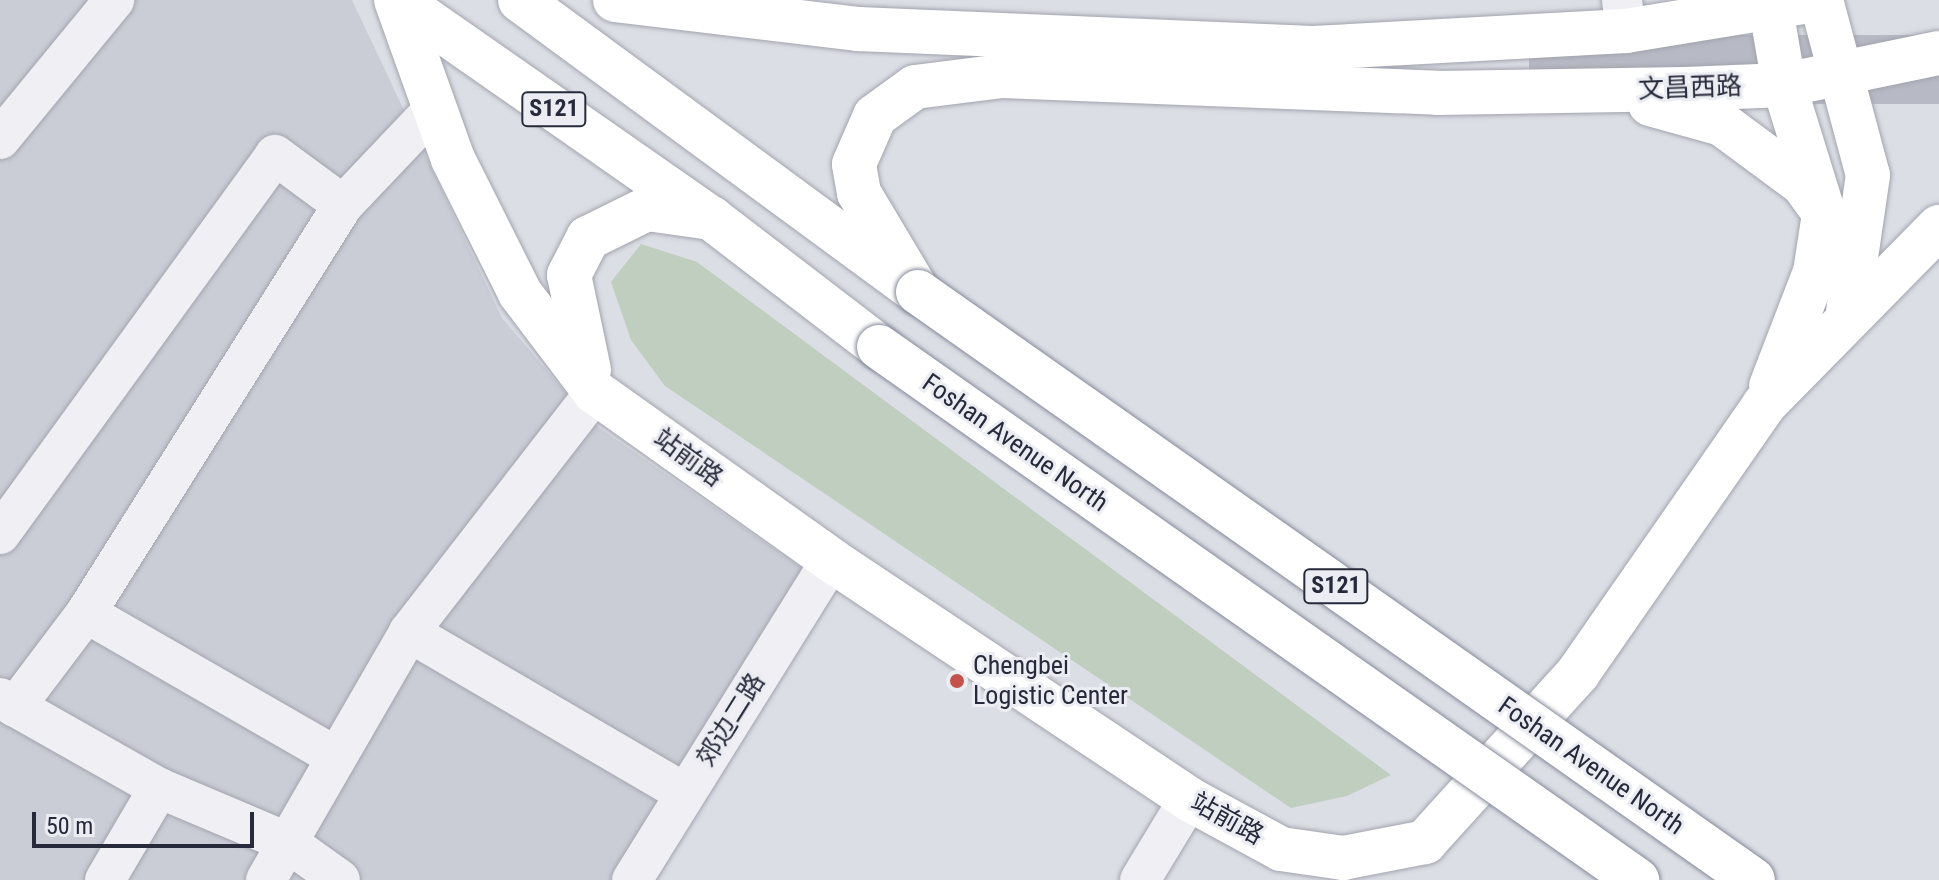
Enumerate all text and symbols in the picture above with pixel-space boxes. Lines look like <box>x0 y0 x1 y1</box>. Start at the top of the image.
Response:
street label: 文昌西路 <box>1637 71 1743 105</box>
road number: S121 <box>520 89 588 129</box>
street label: Foshan Avenue North <box>916 367 1114 519</box>
street label: 站前路 <box>647 422 729 494</box>
road number: S121 <box>1302 566 1370 606</box>
place label: Chengbei Logistic Center <box>973 650 1128 712</box>
street label: 郊边二路 <box>690 668 772 772</box>
marker: Chengbei Logistic Center <box>948 672 966 690</box>
street label: Foshan Avenue North <box>1492 690 1690 842</box>
street label: 站前路 <box>1185 786 1269 852</box>
scale bar <box>36 796 258 846</box>
text: 50 m <box>46 812 93 840</box>

